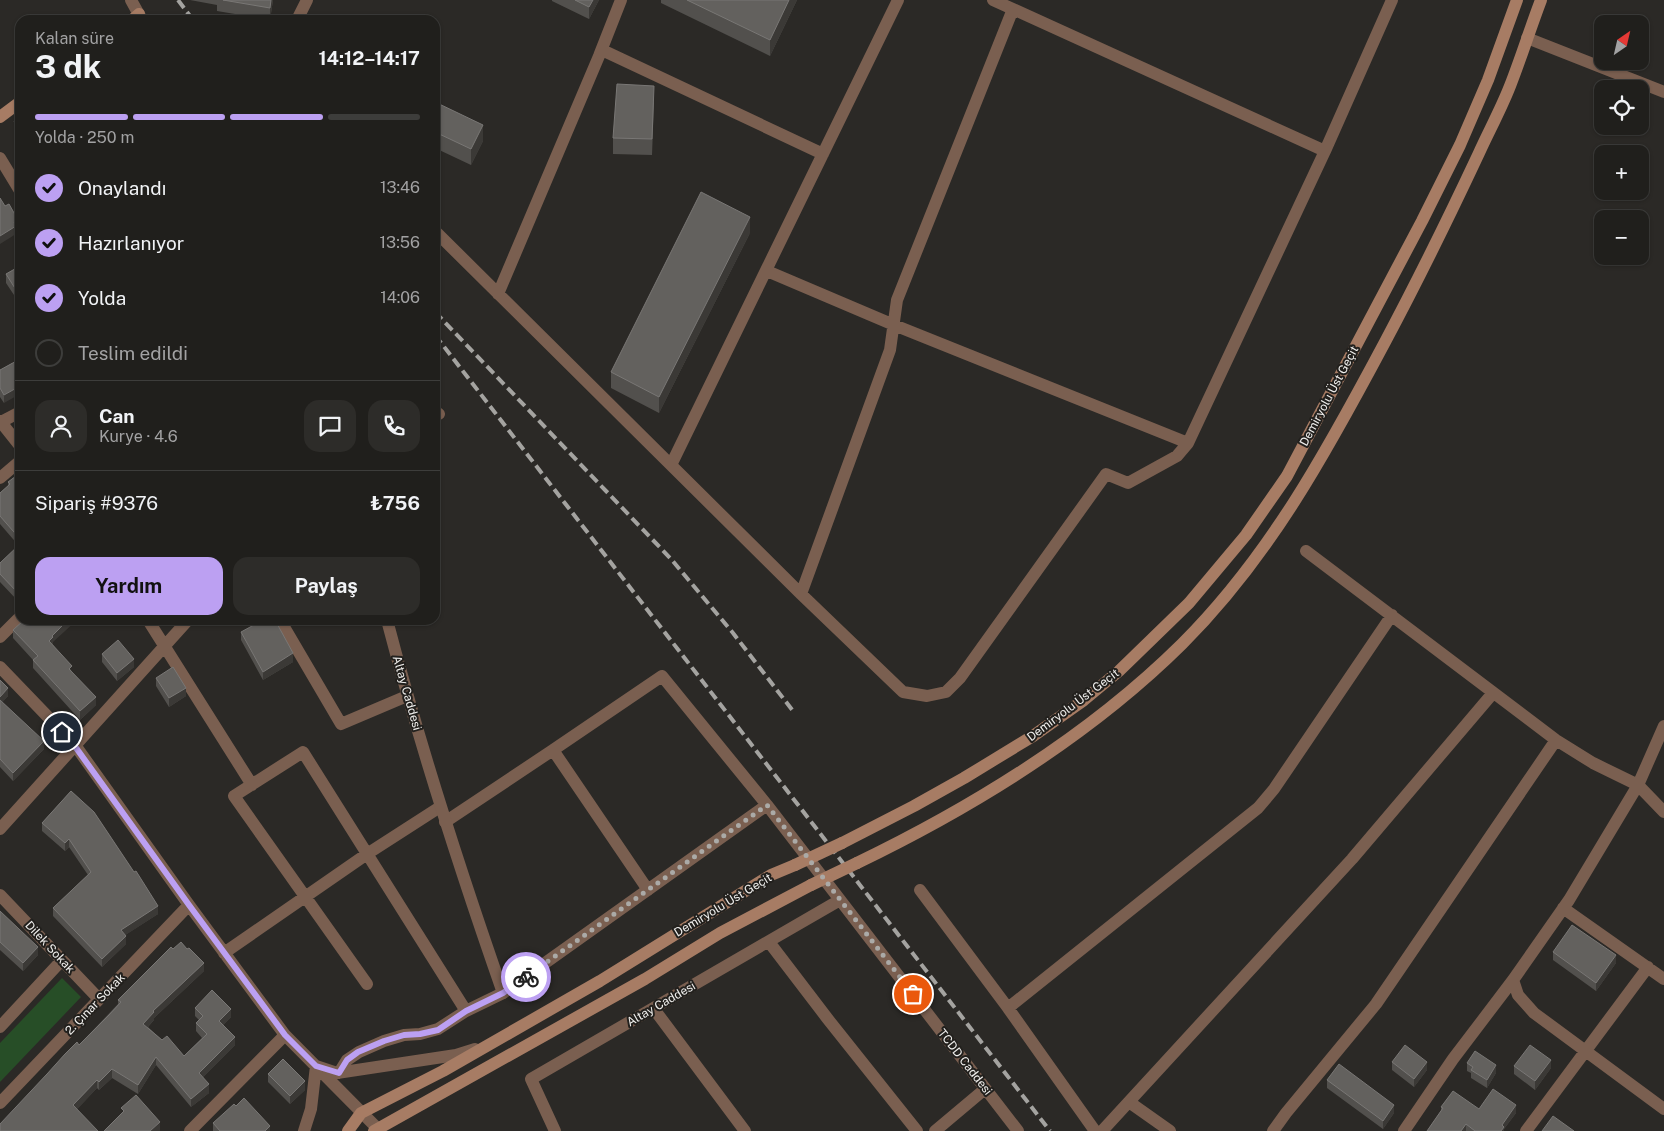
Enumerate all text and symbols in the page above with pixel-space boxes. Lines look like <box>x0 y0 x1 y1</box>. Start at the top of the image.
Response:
north arrow <box>1594 15 1649 70</box>
map controls <box>1594 15 1649 265</box>
text: Kalan süre <box>35 29 114 48</box>
text: 14:12–14:17 <box>318 47 420 69</box>
text: 3 dk <box>35 48 101 85</box>
button: locate <box>1594 80 1649 135</box>
text: Yolda · 250 m <box>35 128 134 147</box>
button: + <box>1594 145 1649 200</box>
icon: check <box>35 174 63 202</box>
text: Onaylandı <box>78 177 166 199</box>
text: 13:46 <box>380 178 420 197</box>
button: − <box>1594 210 1649 265</box>
icon: check <box>35 229 63 257</box>
text: Hazırlanıyor <box>78 232 184 254</box>
text: 13:56 <box>380 233 420 252</box>
icon: check <box>35 284 63 312</box>
text: Yolda <box>78 287 126 309</box>
text: 14:06 <box>380 288 420 307</box>
text: Teslim edildi <box>78 342 188 364</box>
street label: Demiryolu Üst Geçit <box>1297 343 1361 448</box>
button: person <box>35 400 87 452</box>
button: chat <box>304 400 356 452</box>
button: phone <box>368 400 420 452</box>
text: Can <box>99 405 134 427</box>
text: Kurye · 4.6 <box>99 427 178 446</box>
text: Sipariş #9376 <box>35 492 158 514</box>
text: ₺756 <box>370 492 420 514</box>
button: Yardım <box>35 557 223 615</box>
button: Paylaş <box>233 557 420 615</box>
street label: Altay Caddesi <box>390 654 424 732</box>
street label: Demiryolu Üst Geçit <box>1024 666 1122 744</box>
pin <box>41 711 83 753</box>
icon: home <box>48 718 76 746</box>
street label: Demiryolu Üst Geçit <box>672 870 775 940</box>
street label: Dilek Sokak <box>22 918 78 976</box>
courier <box>501 952 551 1002</box>
icon: bike <box>512 963 540 991</box>
street label: 2. Çınar Sokak <box>62 970 128 1038</box>
pin <box>892 973 934 1015</box>
street label: Altay Caddesi <box>624 979 698 1029</box>
icon: bag <box>899 980 927 1008</box>
street label: TCDD Caddesi <box>935 1026 995 1098</box>

